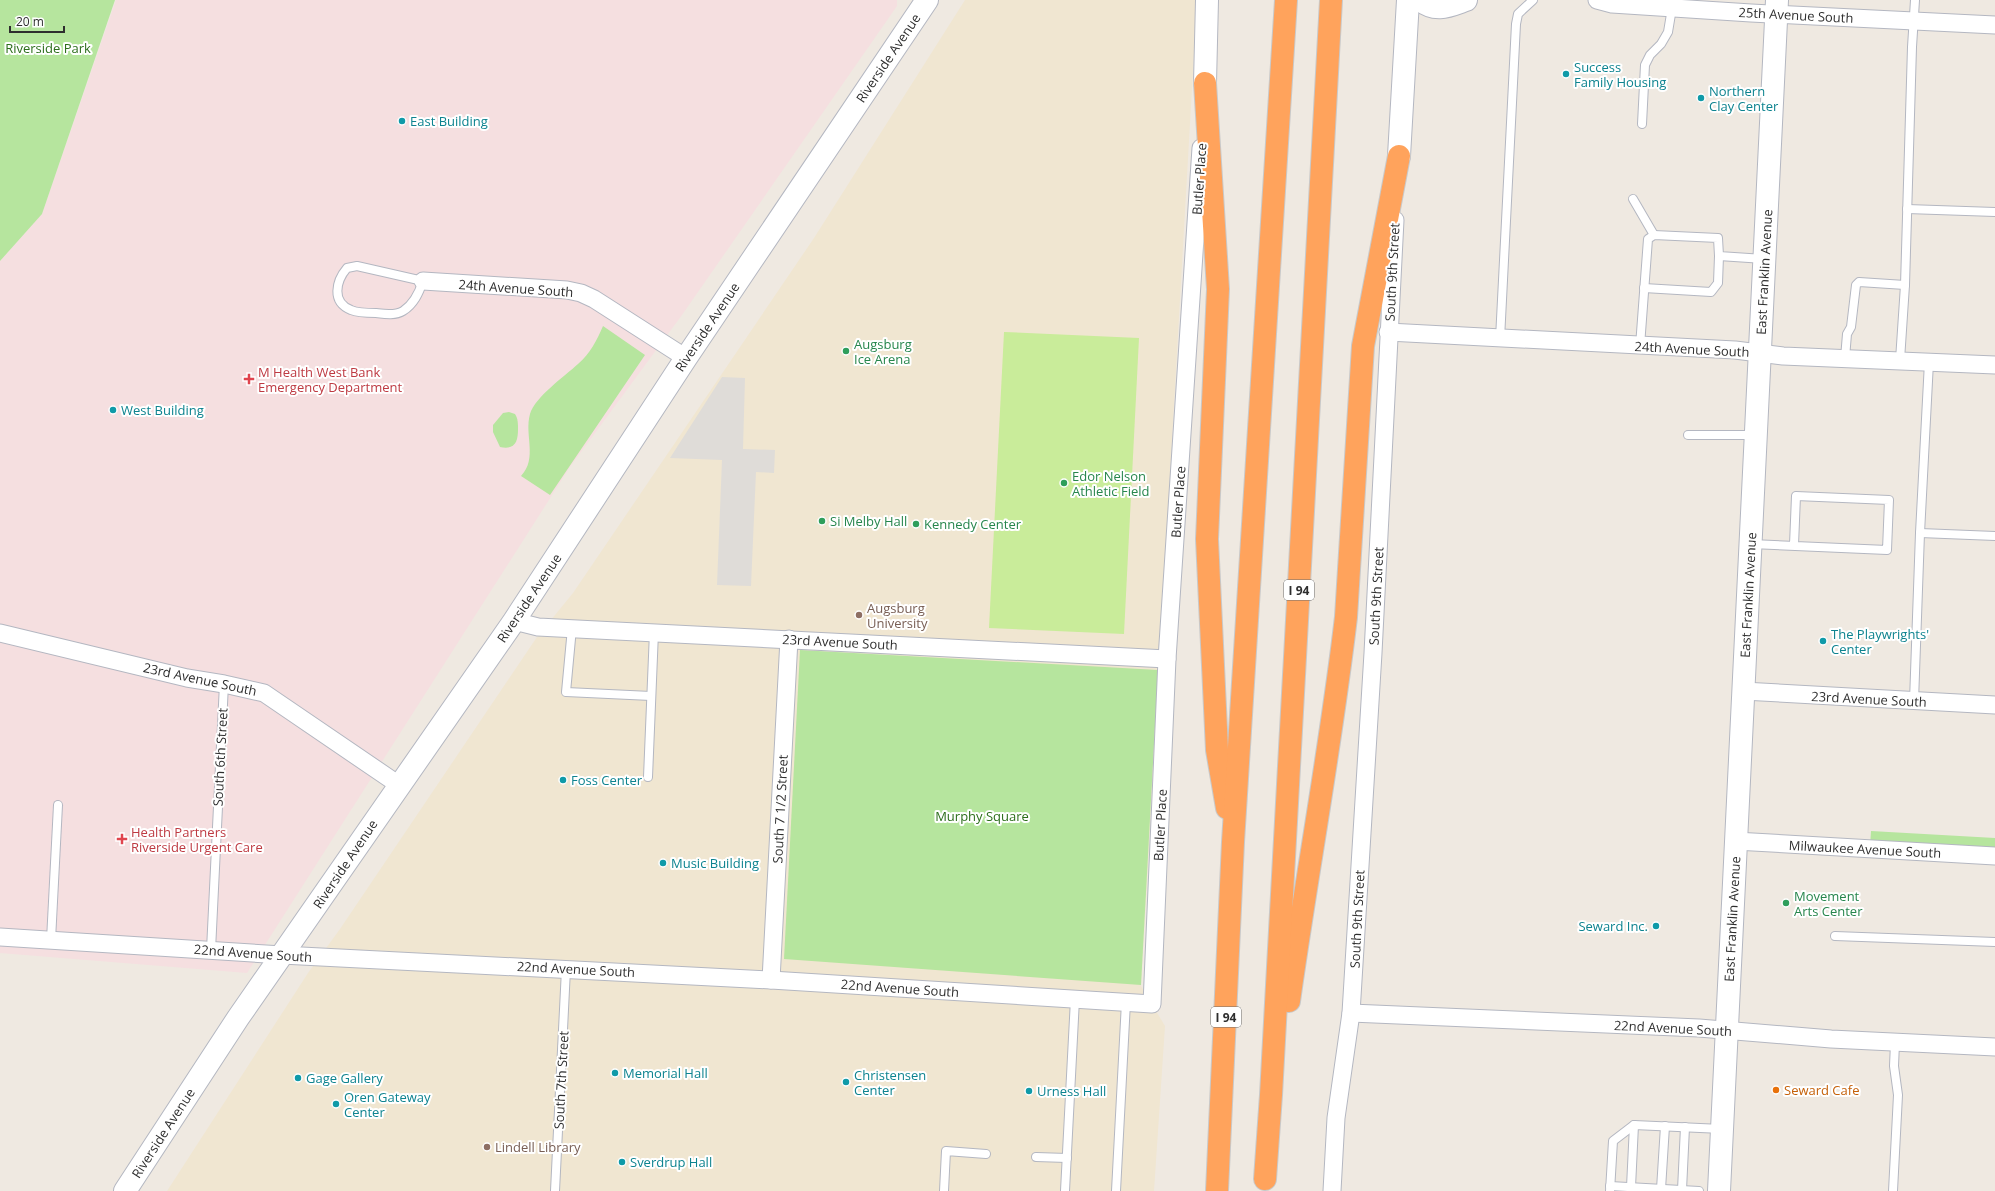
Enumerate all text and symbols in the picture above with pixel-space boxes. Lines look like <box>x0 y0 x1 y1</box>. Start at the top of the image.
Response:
street label: 25th Avenue South <box>1738 3 1854 27</box>
scale bar <box>10 8 64 34</box>
street label: Riverside Avenue <box>852 10 924 106</box>
text: 20 m <box>16 13 44 30</box>
park label: Riverside Park <box>5 39 91 57</box>
place label: Success Family Housing <box>1574 58 1666 91</box>
marker: Success Family Housing <box>1561 69 1571 79</box>
place label: Northern Clay Center <box>1709 82 1779 115</box>
marker: Northern Clay Center <box>1696 93 1706 103</box>
place label: East Building <box>410 112 488 130</box>
marker: East Building <box>397 116 407 126</box>
street label: Butler Place <box>1188 142 1210 216</box>
street label: East Franklin Avenue <box>1752 209 1776 335</box>
street label: South 9th Street <box>1380 222 1404 322</box>
street label: 24th Avenue South <box>458 275 574 301</box>
street label: Riverside Avenue <box>671 279 743 375</box>
place label: Augsburg Ice Arena <box>854 335 912 368</box>
street label: 24th Avenue South <box>1634 337 1750 361</box>
marker: Augsburg Ice Arena <box>841 346 851 356</box>
place label: M Health West Bank Emergency Department <box>258 363 402 396</box>
marker: M Health West Bank Emergency Department <box>243 373 255 385</box>
place label: West Building <box>121 401 204 419</box>
marker: West Building <box>108 405 118 415</box>
street label: Butler Place <box>1167 465 1189 539</box>
place label: Edor Nelson Athletic Field <box>1072 467 1149 500</box>
marker: Edor Nelson Athletic Field <box>1059 478 1069 488</box>
place label: Si Melby Hall <box>830 512 907 530</box>
place label: Kennedy Center <box>924 515 1022 533</box>
marker: Si Melby Hall <box>817 516 827 526</box>
marker: Kennedy Center <box>911 519 921 529</box>
street label: East Franklin Avenue <box>1736 532 1760 658</box>
street label: South 9th Street <box>1364 546 1388 646</box>
street label: Riverside Avenue <box>493 550 565 646</box>
road number: I 94 <box>1284 580 1314 600</box>
place label: Augsburg University <box>867 599 928 632</box>
marker: Augsburg University <box>854 610 864 620</box>
place label: The Playwrights' Center <box>1831 625 1929 658</box>
street label: 23rd Avenue South <box>782 630 898 654</box>
marker: The Playwrights' Center <box>1818 636 1828 646</box>
street label: 23rd Avenue South <box>142 658 258 700</box>
street label: 23rd Avenue South <box>1811 687 1927 711</box>
street label: South 6th Street <box>208 707 232 807</box>
street label: South 7 1/2 Street <box>768 754 792 864</box>
place label: Foss Center <box>571 771 643 789</box>
marker: Foss Center <box>558 775 568 785</box>
street label: Butler Place <box>1149 789 1171 861</box>
park label: Murphy Square <box>935 807 1029 825</box>
street label: Riverside Avenue <box>309 816 381 912</box>
place label: Health Partners Riverside Urgent Care <box>131 823 263 856</box>
marker: Health Partners Riverside Urgent Care <box>116 833 128 845</box>
street label: Milwaukee Avenue South <box>1788 836 1942 862</box>
place label: Music Building <box>671 854 759 872</box>
street label: East Franklin Avenue <box>1720 856 1744 982</box>
marker: Music Building <box>658 858 668 868</box>
street label: South 9th Street <box>1345 869 1369 969</box>
place label: Movement Arts Center <box>1794 887 1863 920</box>
marker: Movement Arts Center <box>1781 898 1791 908</box>
place label: Seward Inc. <box>1578 917 1648 935</box>
marker: Seward Inc. <box>1651 921 1661 931</box>
street label: 22nd Avenue South <box>193 940 313 966</box>
street label: 22nd Avenue South <box>516 957 636 981</box>
street label: 22nd Avenue South <box>840 975 960 1001</box>
road number: I 94 <box>1211 1007 1241 1027</box>
street label: 22nd Avenue South <box>1613 1016 1733 1040</box>
street label: South 7th Street <box>549 1030 573 1130</box>
place label: Memorial Hall <box>623 1064 708 1082</box>
place label: Christensen Center <box>854 1066 926 1099</box>
marker: Memorial Hall <box>610 1068 620 1078</box>
place label: Gage Gallery <box>306 1069 383 1087</box>
marker: Gage Gallery <box>293 1073 303 1083</box>
marker: Christensen Center <box>841 1077 851 1087</box>
place label: Seward Cafe <box>1784 1081 1859 1099</box>
place label: Urness Hall <box>1037 1082 1106 1100</box>
street label: Riverside Avenue <box>127 1085 199 1181</box>
marker: Seward Cafe <box>1771 1085 1781 1095</box>
marker: Urness Hall <box>1024 1086 1034 1096</box>
place label: Oren Gateway Center <box>344 1088 431 1121</box>
marker: Oren Gateway Center <box>331 1099 341 1109</box>
place label: Lindell Library <box>495 1138 581 1156</box>
marker: Lindell Library <box>482 1142 492 1152</box>
place label: Sverdrup Hall <box>630 1153 712 1171</box>
marker: Sverdrup Hall <box>617 1157 627 1167</box>

